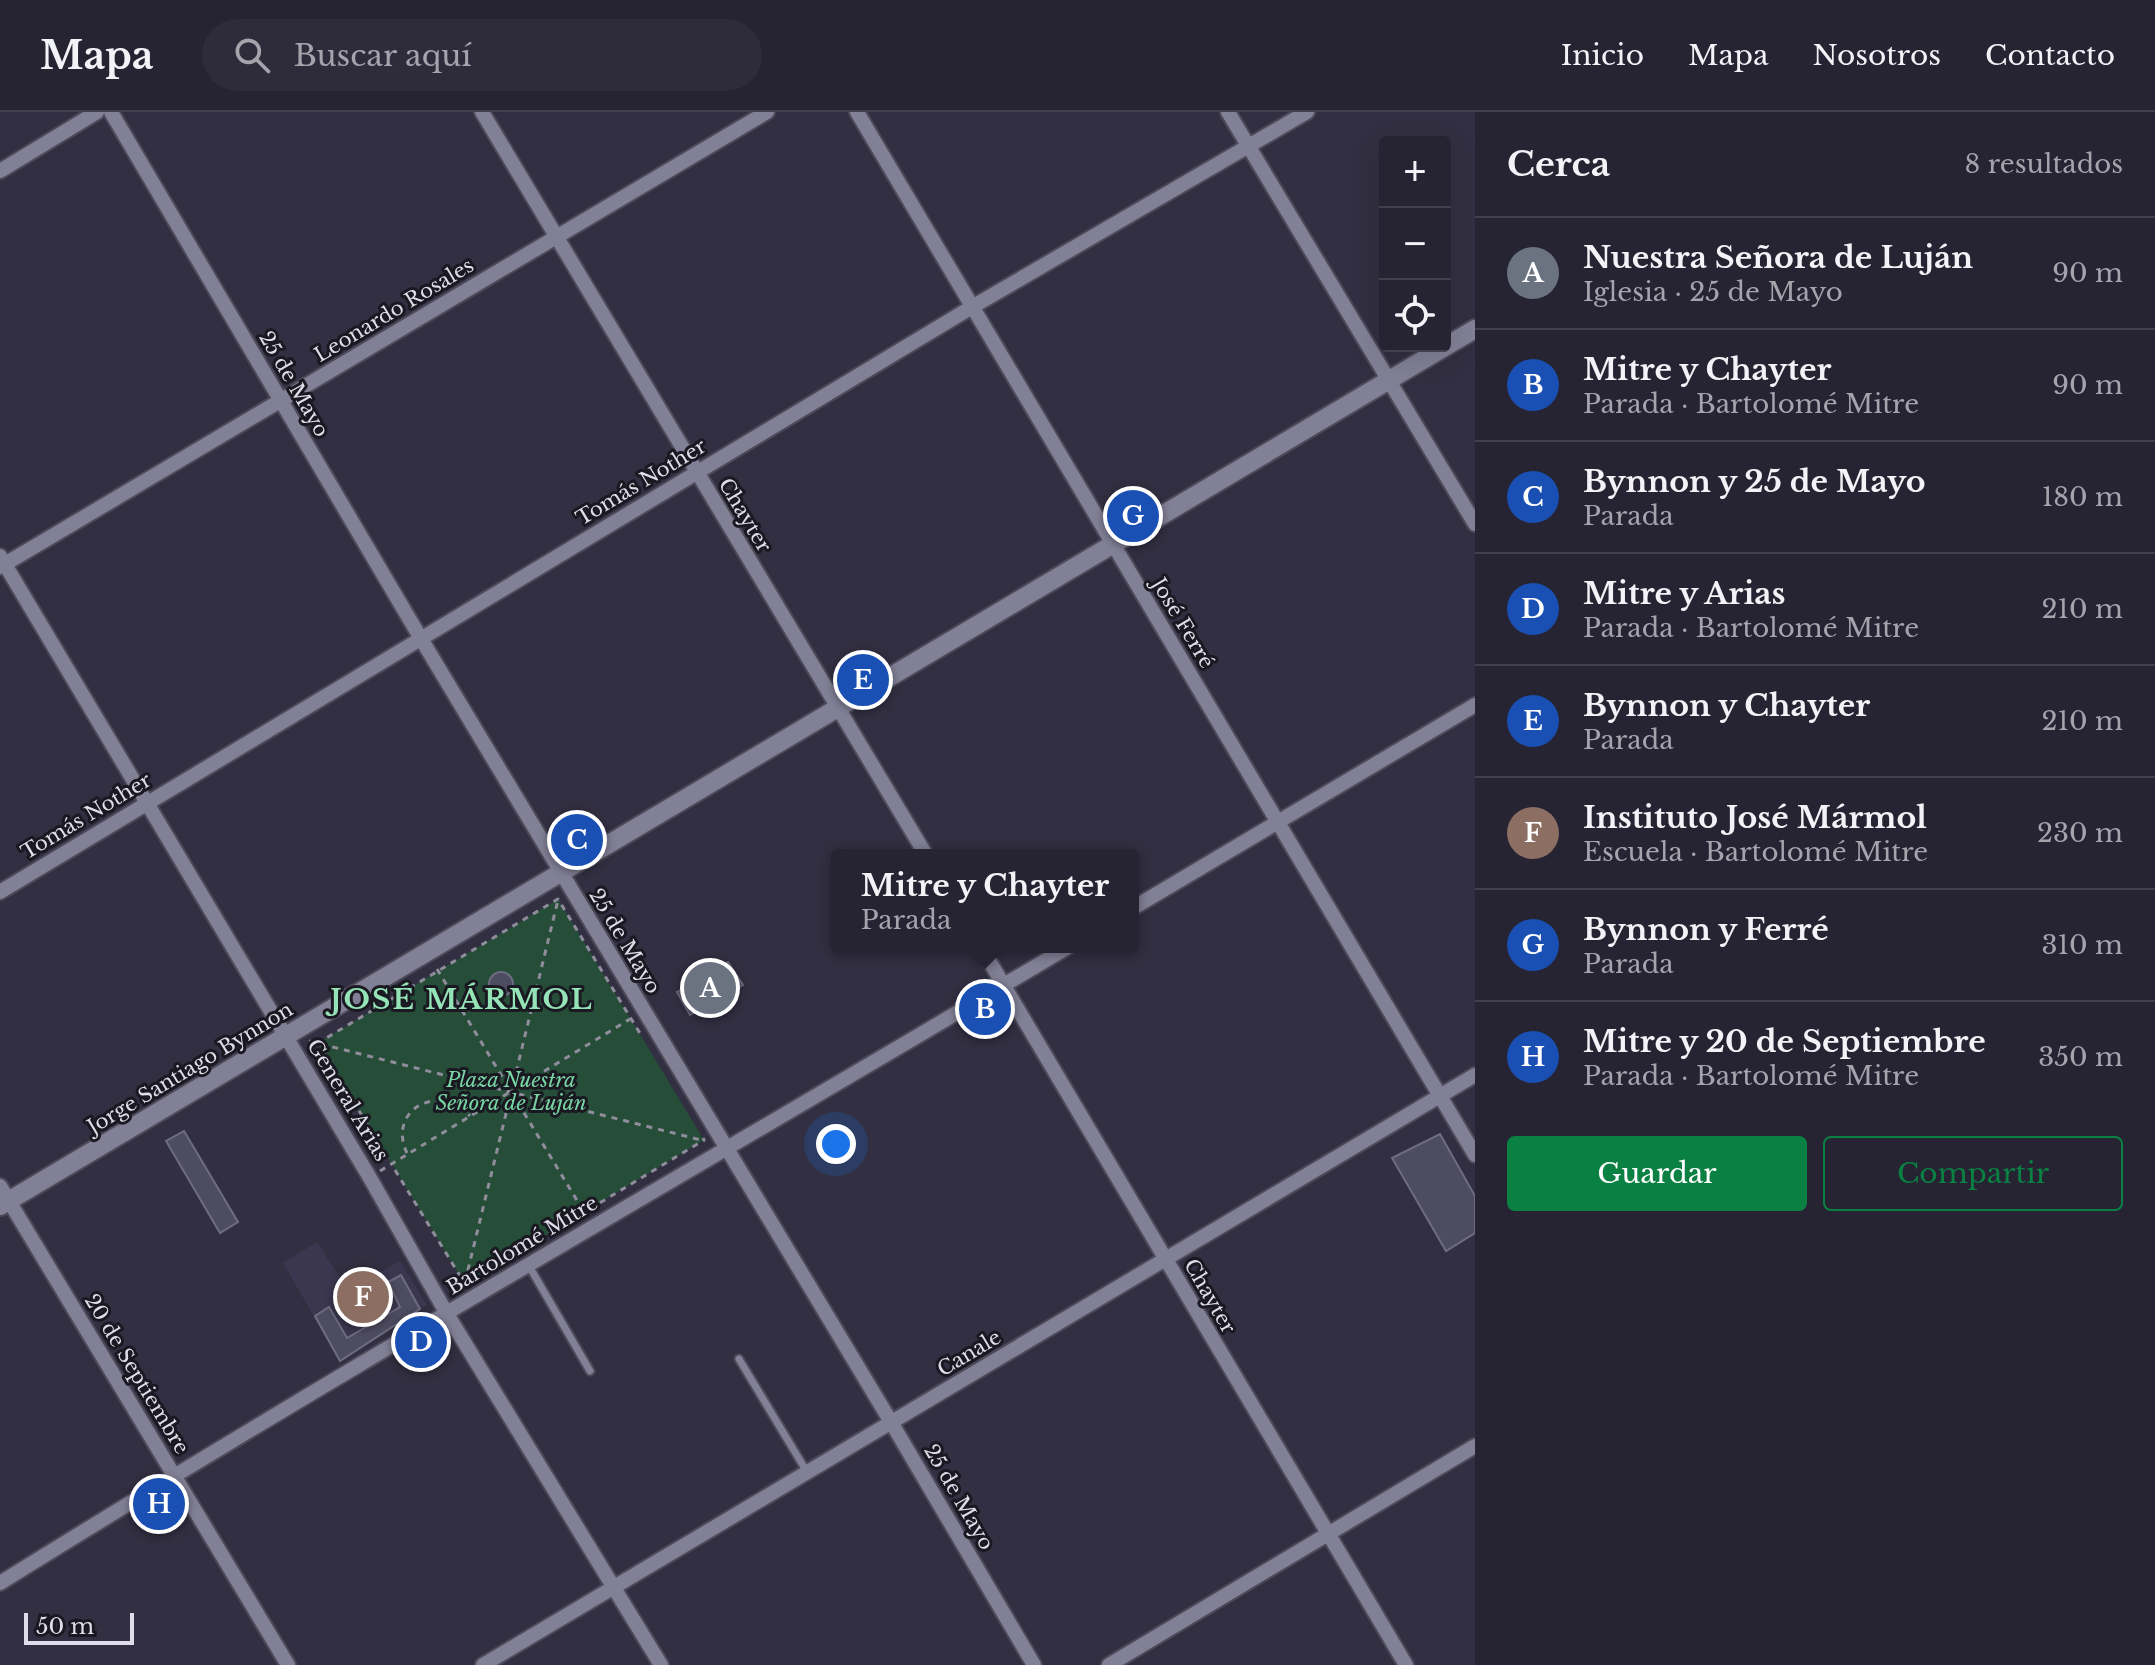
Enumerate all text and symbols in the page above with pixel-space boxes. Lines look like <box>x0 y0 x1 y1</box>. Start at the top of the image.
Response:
search box <box>202 19 762 91</box>
text: Mapa <box>40 32 154 79</box>
icon: search <box>230 33 274 77</box>
text: Buscar aquí <box>294 37 472 74</box>
text: Inicio <box>1561 38 1644 73</box>
text: Mapa <box>1688 38 1769 73</box>
text: Nosotros <box>1813 38 1941 73</box>
text: Contacto <box>1985 38 2115 73</box>
map controls <box>1379 136 1451 352</box>
button: + <box>1379 136 1451 208</box>
text: Cerca <box>1507 143 1610 185</box>
text: 8 resultados <box>1965 148 2123 180</box>
button: − <box>1379 208 1451 280</box>
text: Nuestra Señora de Luján <box>1583 239 1973 276</box>
street label: Leonardo Rosales <box>310 253 478 367</box>
text: A <box>1522 257 1544 289</box>
text: 90 m <box>2052 257 2123 289</box>
text: Iglesia · 25 de Mayo <box>1583 276 1843 308</box>
button: locate <box>1379 280 1451 352</box>
street label: 25 de Mayo <box>254 327 334 441</box>
text: Mitre y Chayter <box>1583 351 1831 388</box>
text: B <box>1523 369 1543 401</box>
text: 90 m <box>2052 369 2123 401</box>
text: Parada · Bartolomé Mitre <box>1583 388 1919 420</box>
street label: Tomás Nother <box>572 434 711 530</box>
text: Bynnon y 25 de Mayo <box>1583 463 1926 500</box>
street label: Chayter <box>714 474 777 557</box>
text: C <box>1522 481 1544 513</box>
text: 180 m <box>2042 481 2123 513</box>
pin: G <box>1107 486 1159 546</box>
text: Parada <box>1583 500 1674 532</box>
street label: José Ferré <box>1145 571 1219 672</box>
text: Mitre y Arias <box>1583 575 1786 612</box>
text: D <box>1521 593 1545 625</box>
text: 210 m <box>2041 593 2123 625</box>
text: Parada · Bartolomé Mitre <box>1583 612 1919 644</box>
pin: E <box>837 650 889 710</box>
text: Bynnon y Chayter <box>1583 687 1870 724</box>
text: E <box>1523 705 1543 737</box>
text: 210 m <box>2041 705 2123 737</box>
text: Parada <box>1583 724 1674 756</box>
street label: Tomás Nother <box>17 768 156 864</box>
text: Instituto José Mármol <box>1583 799 1927 836</box>
pin: C <box>551 810 603 870</box>
text: F <box>1524 817 1542 849</box>
text: 230 m <box>2037 817 2123 849</box>
text: Escuela · Bartolomé Mitre <box>1583 836 1928 868</box>
popup <box>831 849 1139 953</box>
text: Mitre y Chayter <box>861 867 1109 904</box>
street label: 25 de Mayo <box>584 884 666 998</box>
text: Parada <box>861 904 952 936</box>
text: Bynnon y Ferré <box>1583 911 1829 948</box>
text: G <box>1522 929 1544 961</box>
text: 310 m <box>2041 929 2123 961</box>
text: Parada <box>1583 948 1674 980</box>
pin: A <box>684 958 736 1018</box>
pin: B <box>959 979 1011 1039</box>
district label: JOSÉ MÁRMOL <box>325 982 594 1017</box>
street label: Jorge Santiago Bynnon <box>81 997 297 1140</box>
text: Mitre y 20 de Septiembre <box>1583 1023 1986 1060</box>
street label: General Arias <box>302 1035 394 1165</box>
text: H <box>1521 1041 1545 1073</box>
text: 350 m <box>2038 1041 2123 1073</box>
text: Parada · Bartolomé Mitre <box>1583 1060 1919 1092</box>
park label: Plaza Nuestra Señora de Luján <box>435 1068 587 1115</box>
your location <box>816 1124 856 1164</box>
button: Guardar <box>1507 1136 1807 1211</box>
button: Compartir <box>1823 1136 2123 1211</box>
street label: Bartolomé Mitre <box>442 1190 602 1300</box>
street label: Chayter <box>1179 1255 1241 1338</box>
pin: F <box>337 1267 389 1327</box>
street label: 20 de Septiembre <box>80 1290 194 1458</box>
pin: D <box>395 1312 447 1372</box>
street label: Canale <box>933 1325 1005 1381</box>
street label: 25 de Mayo <box>919 1440 999 1554</box>
pin: H <box>133 1474 185 1534</box>
scale bar <box>24 1609 134 1645</box>
text: 50 m <box>36 1613 94 1640</box>

